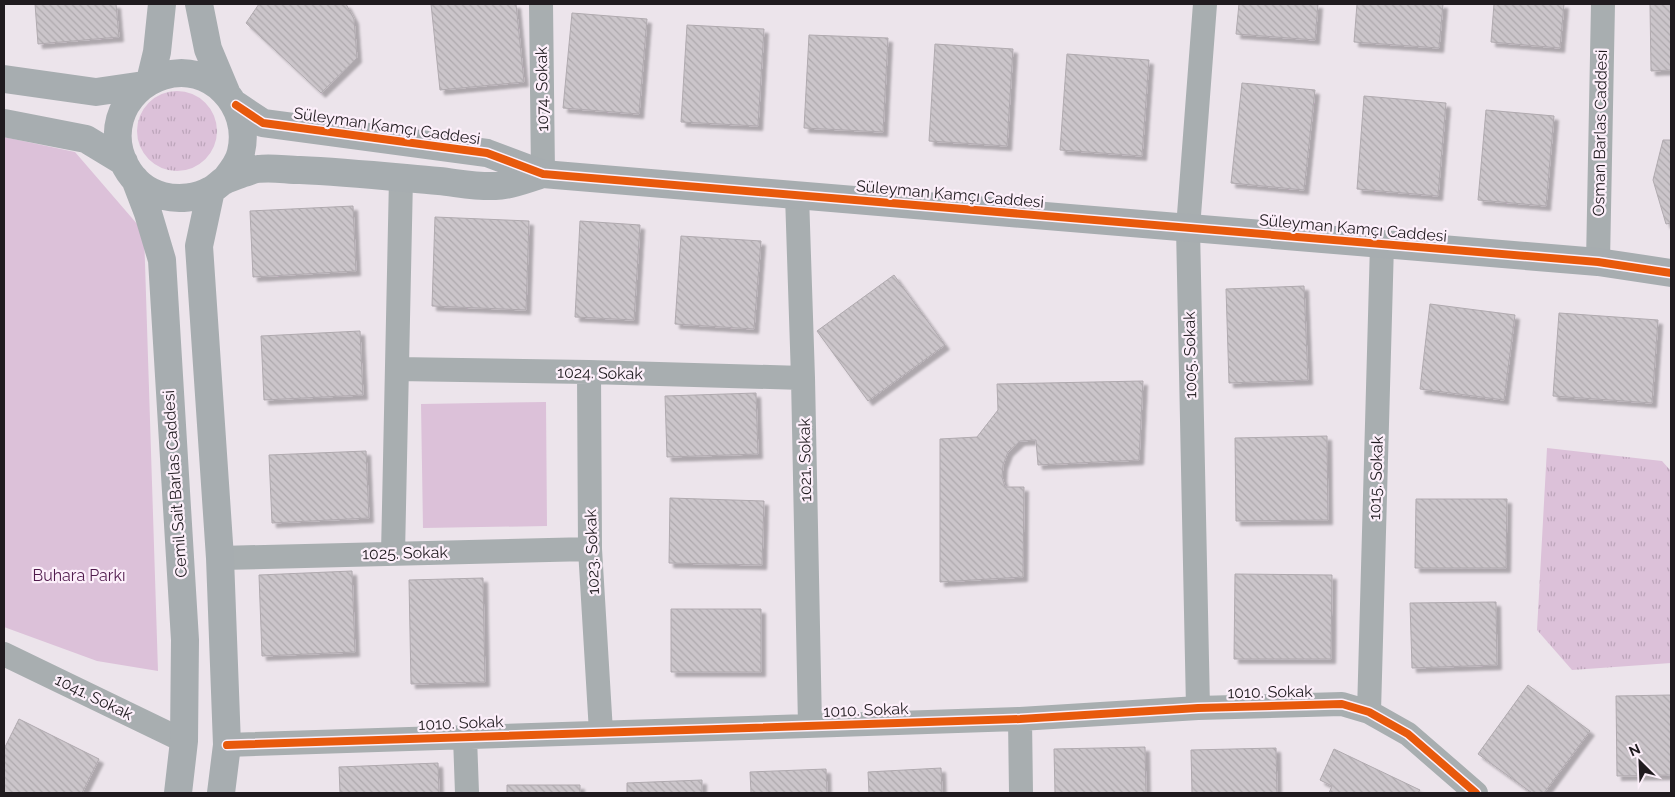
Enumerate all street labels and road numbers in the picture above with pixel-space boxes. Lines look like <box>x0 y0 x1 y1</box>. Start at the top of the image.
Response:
street label: 1074. Sokak <box>532 46 552 132</box>
street label: Osman Barlas Caddesi <box>1589 50 1611 216</box>
street label: Süleyman Kamçı Caddesi <box>292 103 482 149</box>
street label: Süleyman Kamçı Caddesi <box>855 176 1045 212</box>
street label: Süleyman Kamçı Caddesi <box>1258 210 1448 246</box>
street label: 1005. Sokak <box>1180 311 1200 399</box>
street label: 1024. Sokak <box>557 363 644 383</box>
street label: Cemil Sait Barlas Caddesi <box>159 390 191 578</box>
street label: 1021. Sokak <box>795 417 815 502</box>
street label: 1015. Sokak <box>1365 435 1387 520</box>
street label: 1023. Sokak <box>581 508 603 595</box>
street label: 1025. Sokak <box>362 543 449 563</box>
street label: 1041. Sokak <box>52 670 136 724</box>
street label: 1010. Sokak <box>1227 682 1313 702</box>
street label: 1010. Sokak <box>823 699 909 721</box>
street label: 1010. Sokak <box>418 712 504 734</box>

